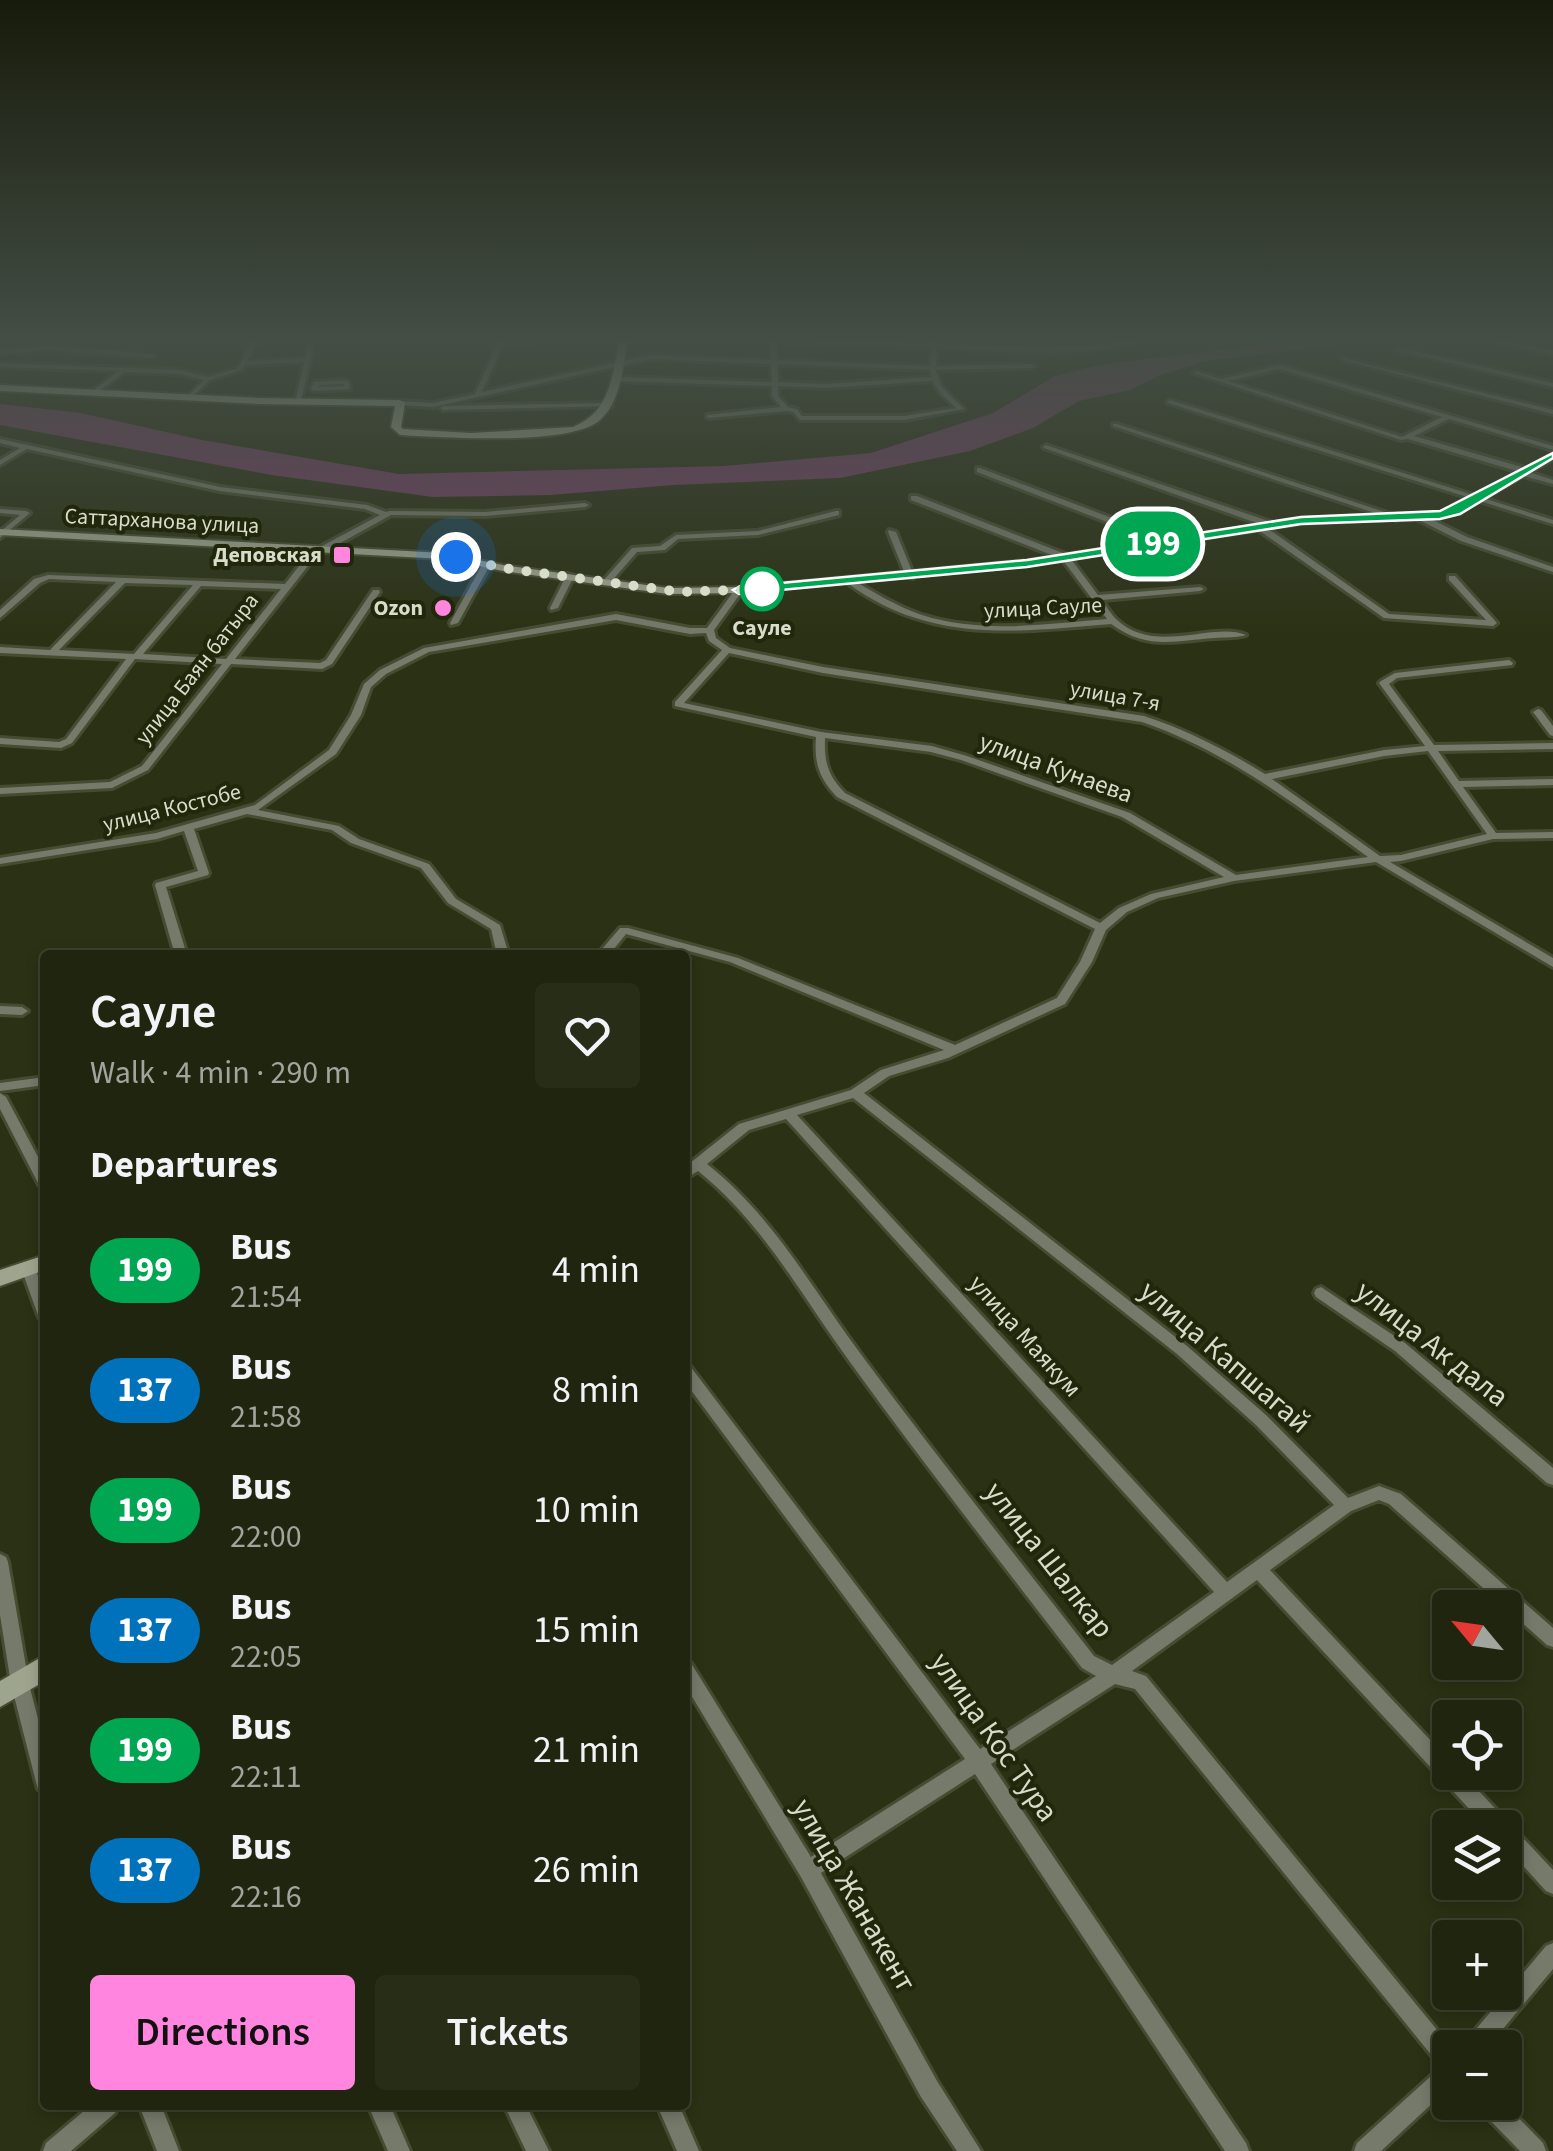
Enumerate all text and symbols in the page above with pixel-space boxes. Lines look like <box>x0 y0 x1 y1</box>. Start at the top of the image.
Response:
street label: Саттарханова улица <box>64 500 260 542</box>
line badge: 199 <box>1096 512 1210 576</box>
text: 199 <box>1125 519 1181 569</box>
your location <box>431 532 481 582</box>
place label: Деповская <box>213 539 322 571</box>
marker: Деповская <box>331 544 353 566</box>
marker: Сауле <box>741 568 783 610</box>
street label: улица Баян батыра <box>128 586 266 752</box>
street label: улица Сауле <box>983 589 1103 627</box>
place label: Ozon <box>374 592 423 624</box>
marker: Ozon <box>432 597 454 619</box>
place label: Сауле <box>732 612 792 644</box>
street label: улица 7-я <box>1067 672 1163 720</box>
street label: улица Кунаева <box>974 724 1138 812</box>
street label: улица Костобе <box>100 775 244 841</box>
text: Сауле <box>90 978 216 1046</box>
button: heart <box>535 983 640 1088</box>
text: Walk · 4 min · 290 m <box>90 1050 351 1096</box>
text: Departures <box>90 1138 278 1192</box>
text: Bus <box>230 1220 291 1274</box>
text: 4 min <box>552 1243 640 1297</box>
text: 199 <box>117 1245 173 1295</box>
street label: улица Маякум <box>960 1267 1090 1405</box>
street label: улица Капшагай <box>1130 1270 1320 1444</box>
street label: улица Ак дала <box>1346 1270 1518 1418</box>
text: 21:54 <box>230 1274 302 1320</box>
text: Bus <box>230 1340 291 1394</box>
text: 8 min <box>552 1363 640 1417</box>
text: 137 <box>117 1365 173 1415</box>
text: 21:58 <box>230 1394 302 1440</box>
text: Bus <box>230 1460 291 1514</box>
street label: улица Шалкар <box>974 1473 1124 1647</box>
text: 10 min <box>533 1483 640 1537</box>
text: 199 <box>117 1485 173 1535</box>
text: 22:00 <box>230 1514 302 1560</box>
text: Bus <box>230 1580 291 1634</box>
north arrow <box>1432 1590 1522 1680</box>
map controls <box>1432 1590 1522 2120</box>
text: 15 min <box>533 1603 640 1657</box>
text: 137 <box>117 1605 173 1655</box>
text: 22:05 <box>230 1634 302 1680</box>
street label: улица Кос Тура <box>920 1643 1068 1831</box>
text: Bus <box>230 1700 291 1754</box>
button: locate <box>1432 1700 1522 1790</box>
text: 21 min <box>533 1723 640 1777</box>
text: 199 <box>117 1725 173 1775</box>
text: 22:11 <box>230 1754 302 1800</box>
street label: улица Жанакент <box>781 1790 927 2000</box>
button: layers <box>1432 1810 1522 1900</box>
text: Bus <box>230 1820 291 1874</box>
text: 26 min <box>533 1843 640 1897</box>
text: 137 <box>117 1845 173 1895</box>
text: 22:16 <box>230 1874 302 1920</box>
button: + <box>1432 1920 1522 2010</box>
button: Directions <box>90 1975 355 2090</box>
button: Tickets <box>375 1975 640 2090</box>
button: − <box>1432 2030 1522 2120</box>

